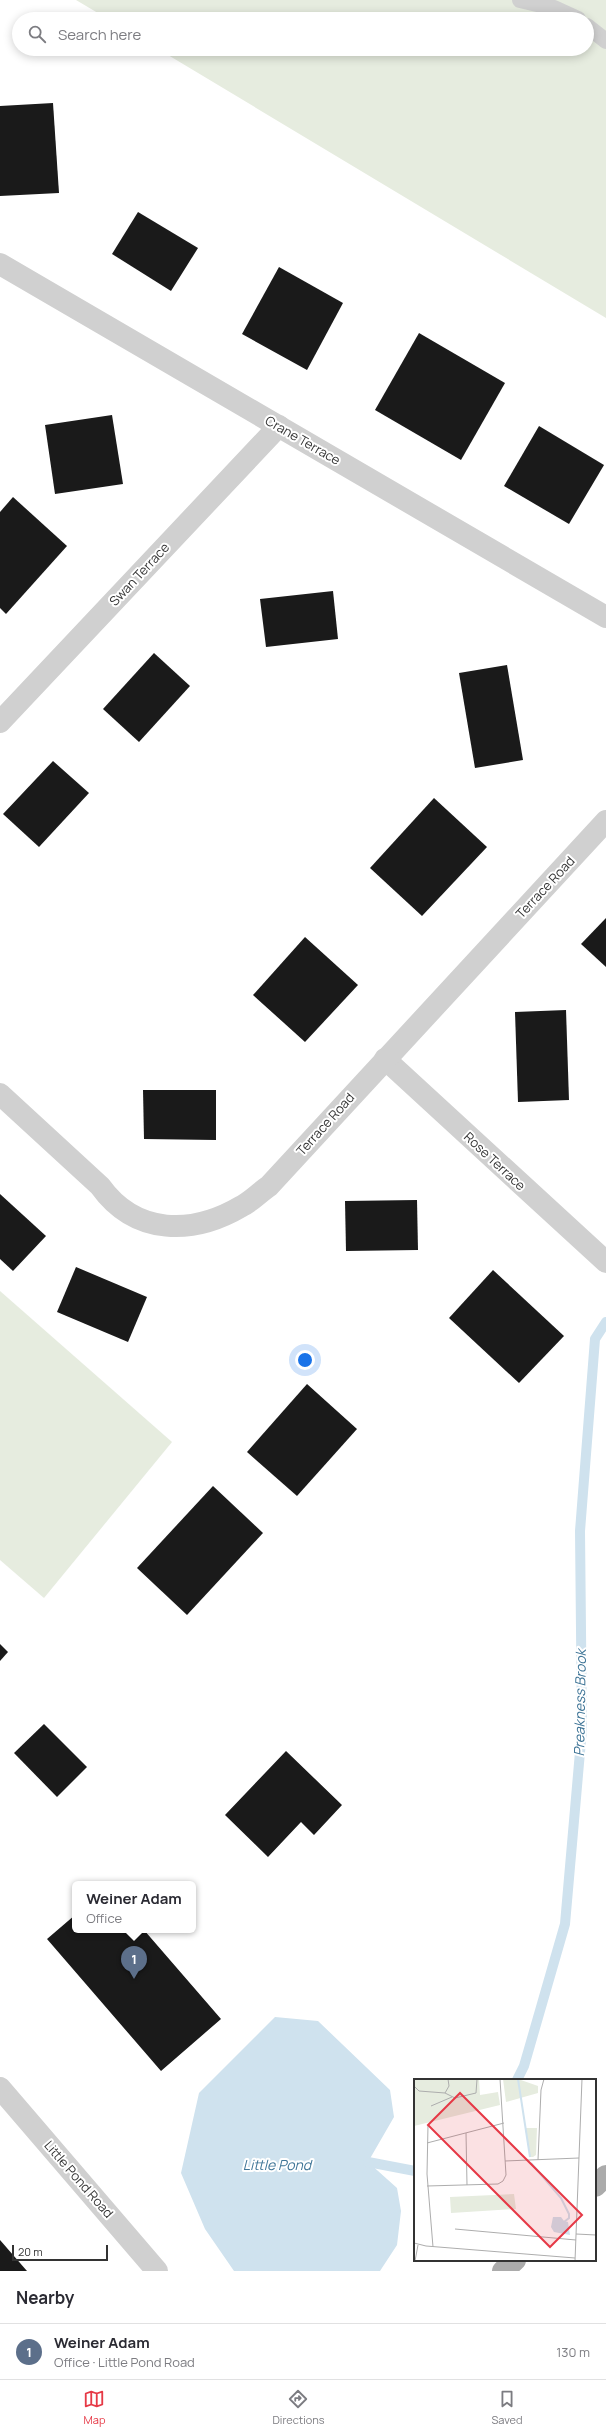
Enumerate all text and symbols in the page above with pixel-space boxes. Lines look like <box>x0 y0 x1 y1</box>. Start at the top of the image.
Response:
search box <box>12 12 594 56</box>
icon: search <box>26 23 48 45</box>
text: Search here <box>58 24 141 45</box>
street label: Crane Terrace <box>262 411 344 469</box>
street label: Swan Terrace <box>105 538 173 610</box>
street label: Terrace Road <box>512 852 578 922</box>
street label: Terrace Road <box>292 1089 358 1159</box>
street label: Rose Terrace <box>460 1128 530 1194</box>
your location <box>295 1350 315 1370</box>
water label: Preakness Brook <box>569 1647 590 1757</box>
popup <box>72 1881 196 1933</box>
text: Weiner Adam <box>86 1888 182 1909</box>
text: Office <box>86 1909 122 1927</box>
pin: 1 <box>121 1946 147 1979</box>
inset map <box>414 2079 596 2261</box>
street label: Little Pond Road <box>40 2137 118 2221</box>
water label: Little Pond <box>243 2155 313 2174</box>
scale bar <box>12 2243 108 2262</box>
text: 20 m <box>18 2244 43 2259</box>
text: Nearby <box>16 2286 74 2309</box>
text: Weiner Adam <box>54 2332 150 2353</box>
text: 1 <box>26 2343 32 2361</box>
text: 130 m <box>556 2343 590 2361</box>
text: Office · Little Pond Road <box>54 2353 195 2371</box>
tab: Map <box>83 2388 105 2427</box>
tab: Directions <box>272 2388 325 2427</box>
tab: Saved <box>492 2388 523 2427</box>

